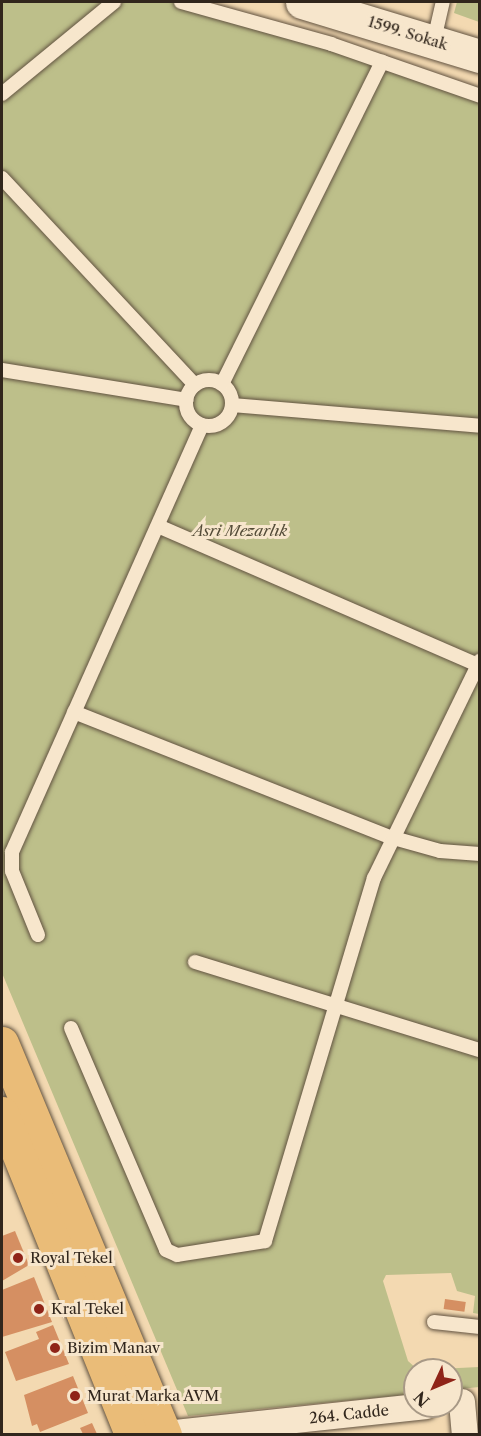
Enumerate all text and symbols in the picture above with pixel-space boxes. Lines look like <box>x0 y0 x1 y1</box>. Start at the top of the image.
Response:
street label: 1599. Sokak <box>366 12 450 54</box>
park label: Asri Mezarlık <box>193 522 287 540</box>
place label: Royal Tekel <box>30 1249 113 1267</box>
marker: Royal Tekel <box>11 1251 25 1265</box>
place label: Kral Tekel <box>51 1300 124 1318</box>
marker: Kral Tekel <box>32 1302 46 1316</box>
place label: Bizim Manav <box>67 1339 160 1357</box>
marker: Bizim Manav <box>48 1341 62 1355</box>
north arrow <box>403 1358 463 1418</box>
place label: Murat Marka AVM <box>87 1387 220 1405</box>
text: N <box>409 1387 434 1411</box>
marker: Murat Marka AVM <box>68 1389 82 1403</box>
street label: 264. Cadde <box>308 1401 390 1427</box>

